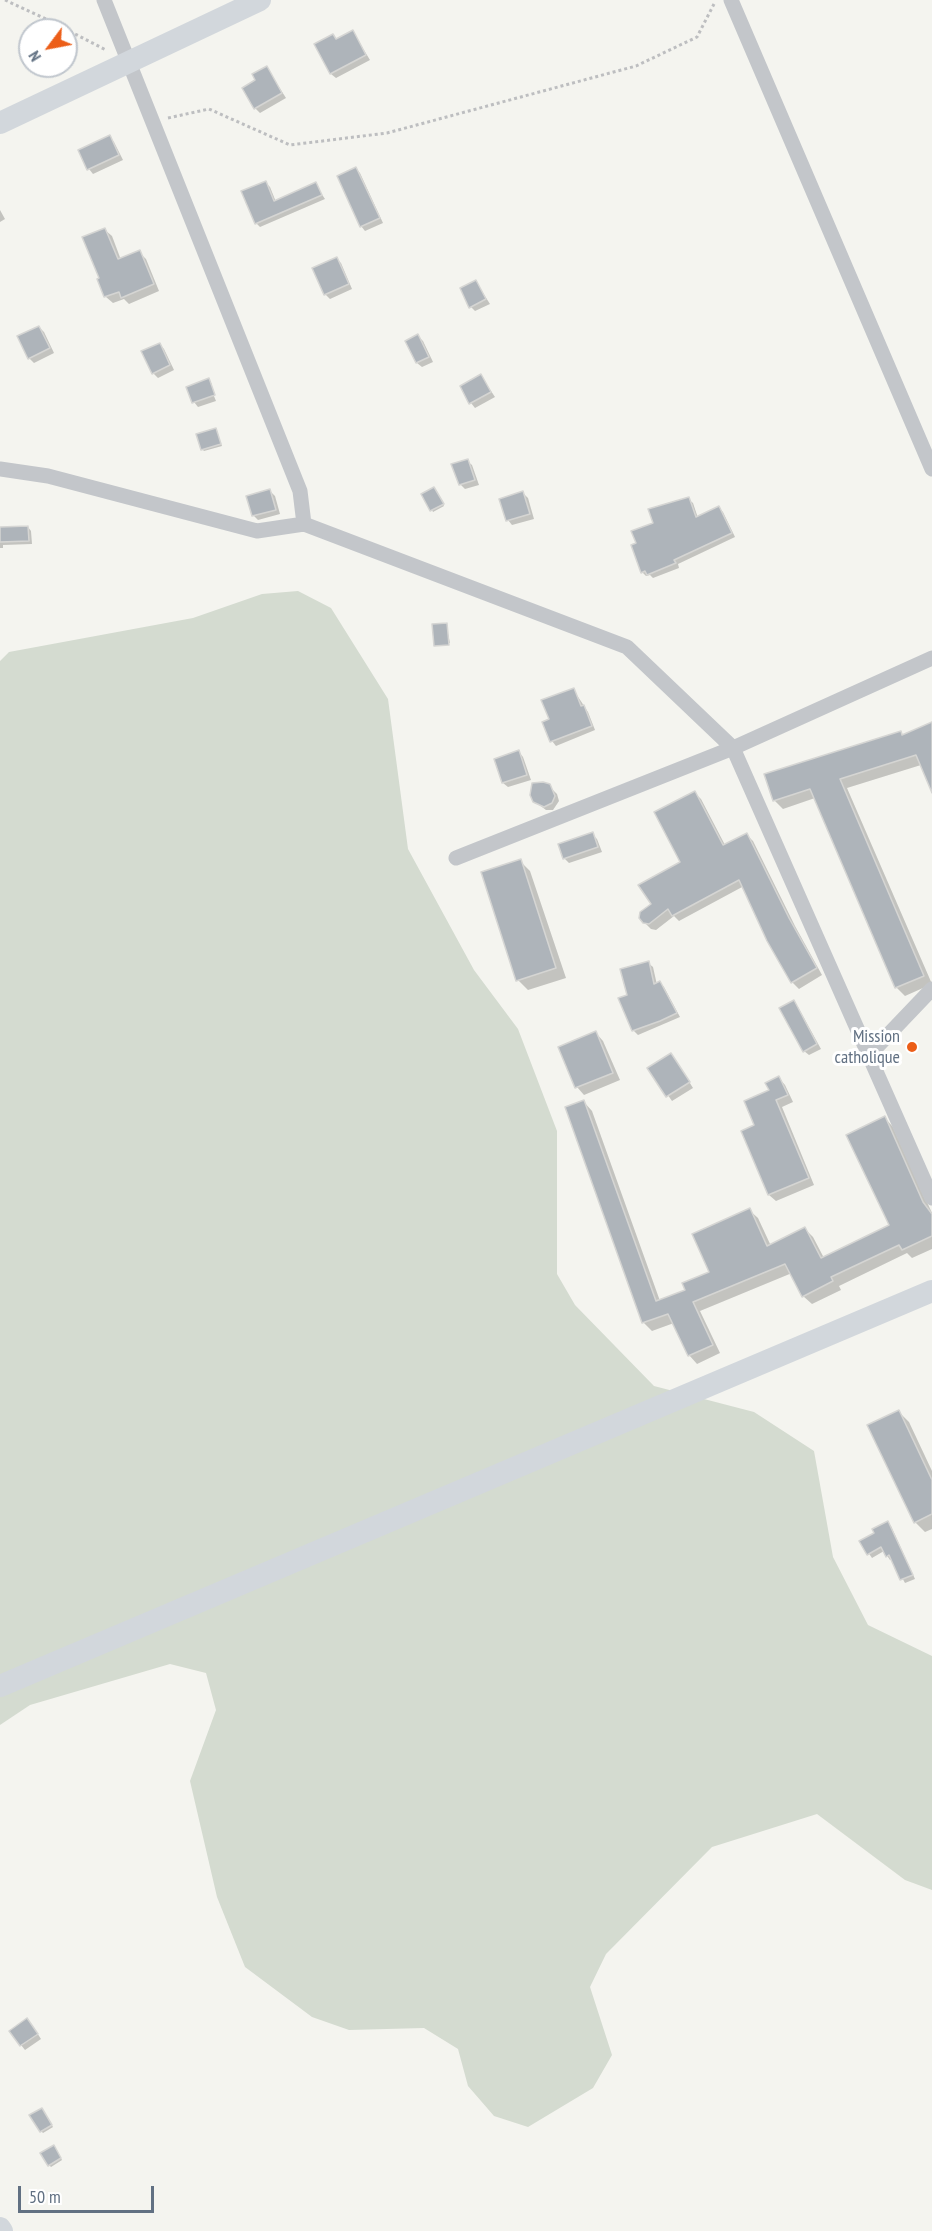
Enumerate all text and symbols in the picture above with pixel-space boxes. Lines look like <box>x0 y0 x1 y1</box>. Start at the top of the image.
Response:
north arrow <box>18 18 78 78</box>
text: N <box>24 48 45 65</box>
place label: Mission catholique <box>835 1026 900 1068</box>
marker: Mission catholique <box>905 1040 919 1054</box>
scale bar <box>21 2174 158 2212</box>
text: 50 m <box>29 2185 61 2208</box>

